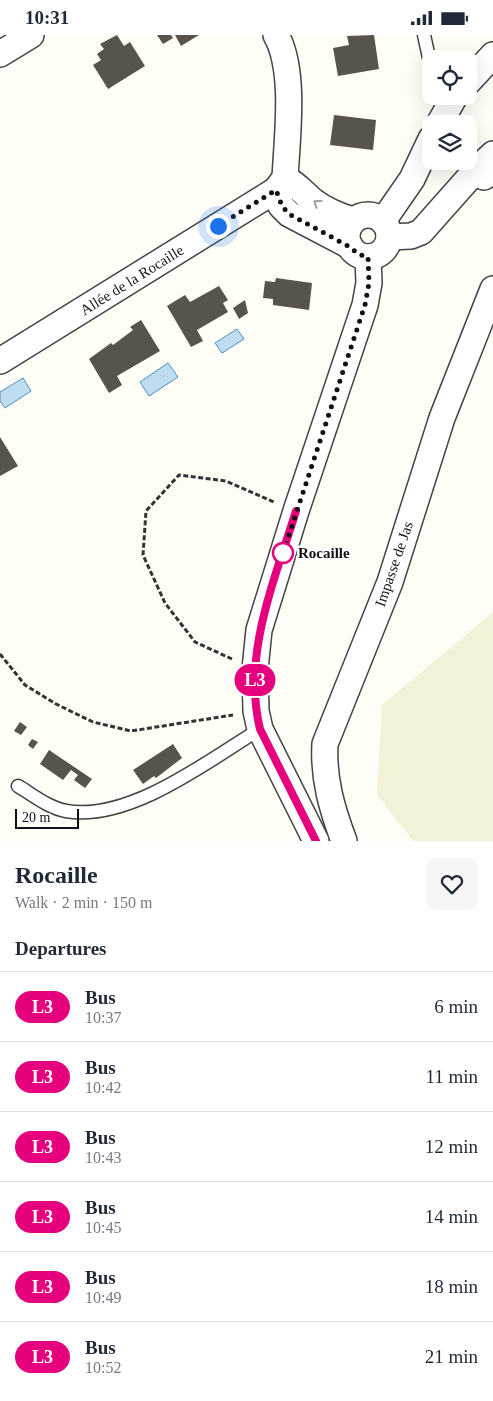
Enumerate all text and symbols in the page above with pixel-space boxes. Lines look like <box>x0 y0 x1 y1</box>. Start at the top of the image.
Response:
text: 10:31 <box>25 7 69 28</box>
map controls <box>422 50 477 170</box>
button: locate <box>422 50 477 105</box>
button: layers <box>422 115 477 170</box>
one-way arrow <box>314 200 323 208</box>
your location <box>206 214 231 239</box>
street label: Allée de la Rocaille <box>77 242 187 318</box>
street label: Impasse de Jas <box>372 519 416 609</box>
marker: Rocaille <box>272 542 294 564</box>
place label: Rocaille <box>298 545 350 561</box>
line badge: L3 <box>232 664 278 696</box>
text: L3 <box>244 670 266 690</box>
scale bar <box>15 806 79 829</box>
text: 20 m <box>22 810 50 825</box>
button: heart <box>426 858 478 910</box>
text: Rocaille <box>15 862 98 888</box>
text: Walk · 2 min · 150 m <box>15 894 152 911</box>
text: Departures <box>15 938 106 959</box>
text: Bus <box>85 987 116 1008</box>
text: 6 min <box>434 996 478 1017</box>
text: L3 <box>32 997 53 1017</box>
text: 10:37 <box>85 1009 121 1026</box>
text: Bus <box>85 1057 116 1078</box>
text: 11 min <box>425 1066 478 1087</box>
text: L3 <box>32 1067 53 1087</box>
text: 10:42 <box>85 1079 121 1096</box>
text: Bus <box>85 1127 116 1148</box>
text: 12 min <box>425 1136 478 1157</box>
text: L3 <box>32 1137 53 1157</box>
text: 10:43 <box>85 1149 121 1166</box>
text: Bus <box>85 1197 116 1218</box>
text: 14 min <box>425 1206 478 1227</box>
text: L3 <box>32 1207 53 1227</box>
text: 10:45 <box>85 1219 121 1236</box>
text: Bus <box>85 1267 116 1288</box>
text: 18 min <box>425 1276 478 1297</box>
text: L3 <box>32 1277 53 1297</box>
text: 10:49 <box>85 1289 121 1306</box>
text: Bus <box>85 1337 116 1358</box>
text: 21 min <box>425 1346 478 1367</box>
text: L3 <box>32 1347 53 1367</box>
text: 10:52 <box>85 1359 121 1376</box>

